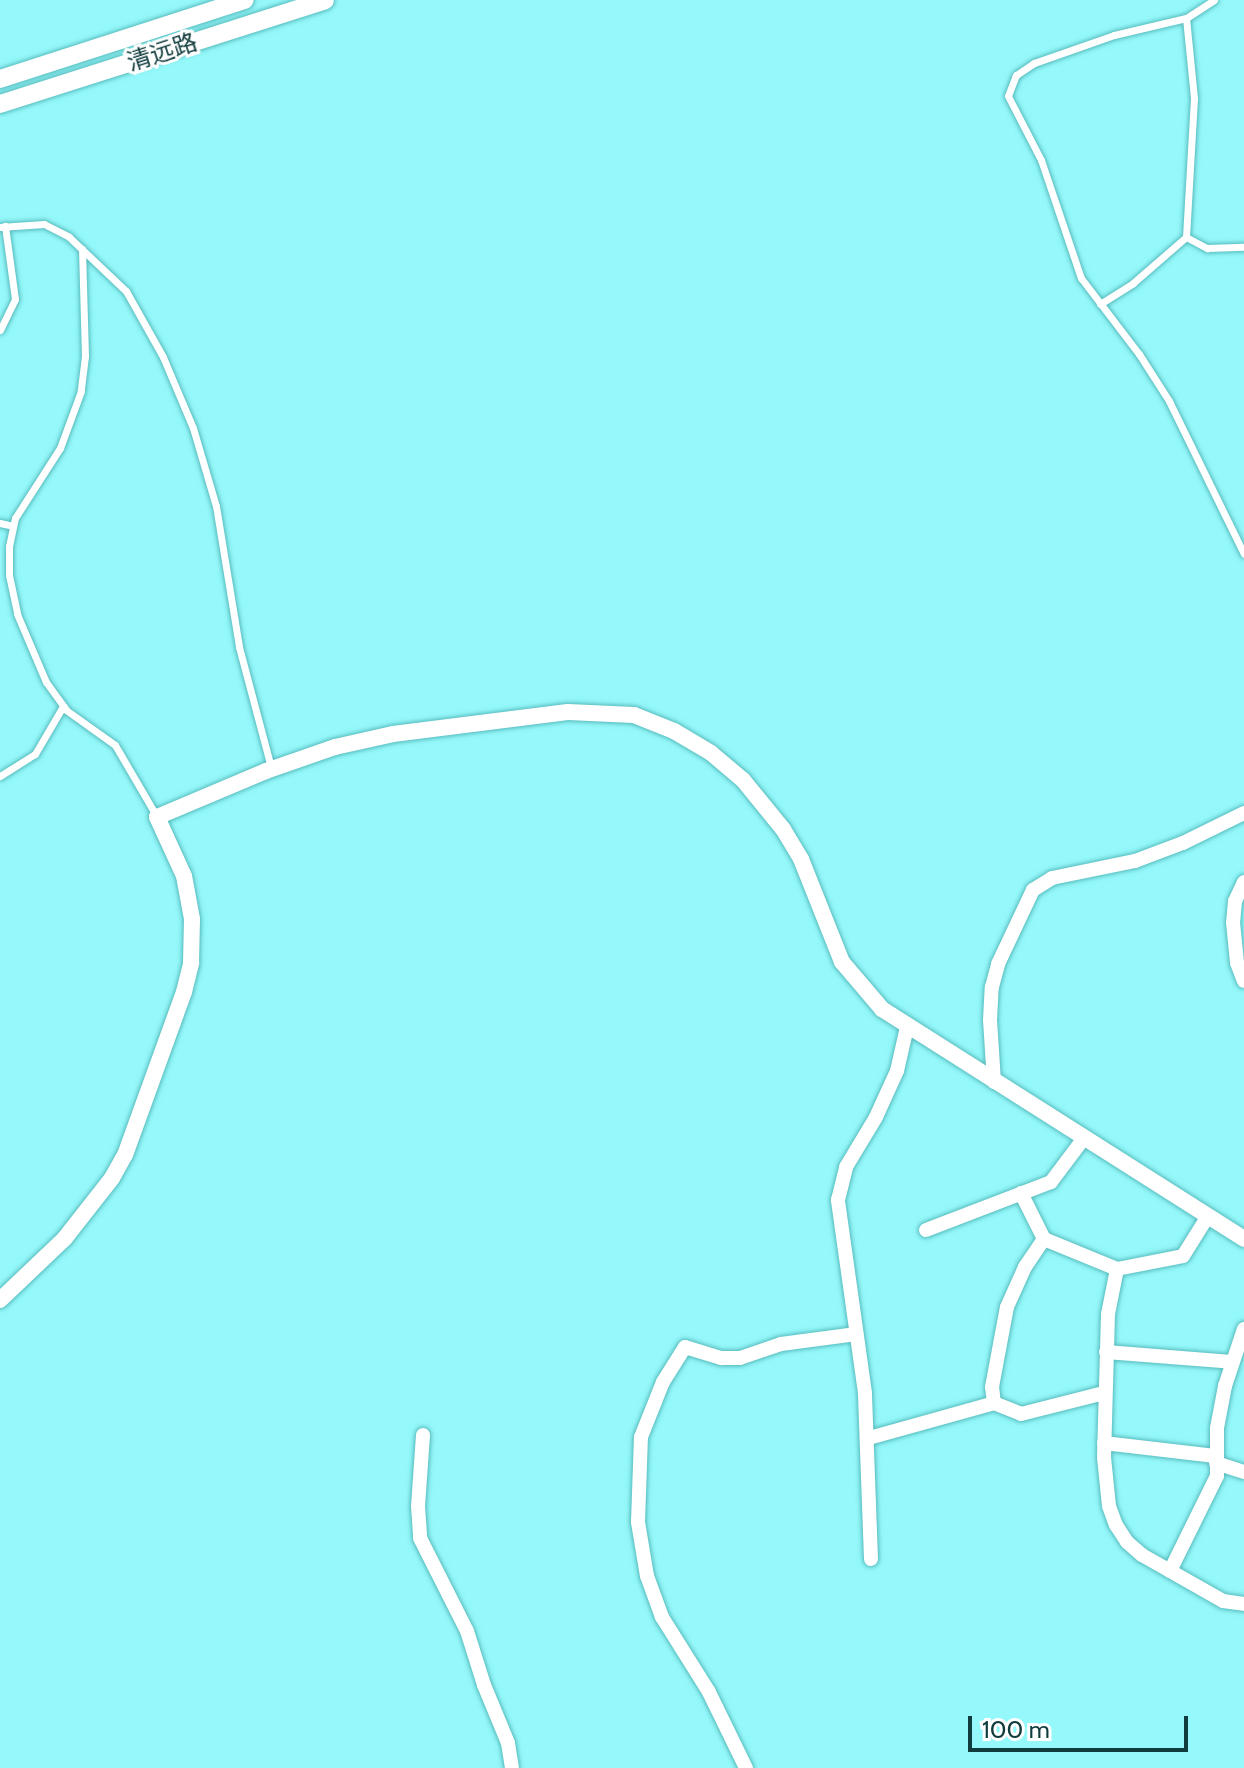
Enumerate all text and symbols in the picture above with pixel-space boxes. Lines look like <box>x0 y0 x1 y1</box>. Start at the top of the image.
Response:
street label: 清远路 <box>123 27 201 77</box>
scale bar <box>972 1700 1192 1750</box>
text: 100 m <box>982 1715 1050 1744</box>

